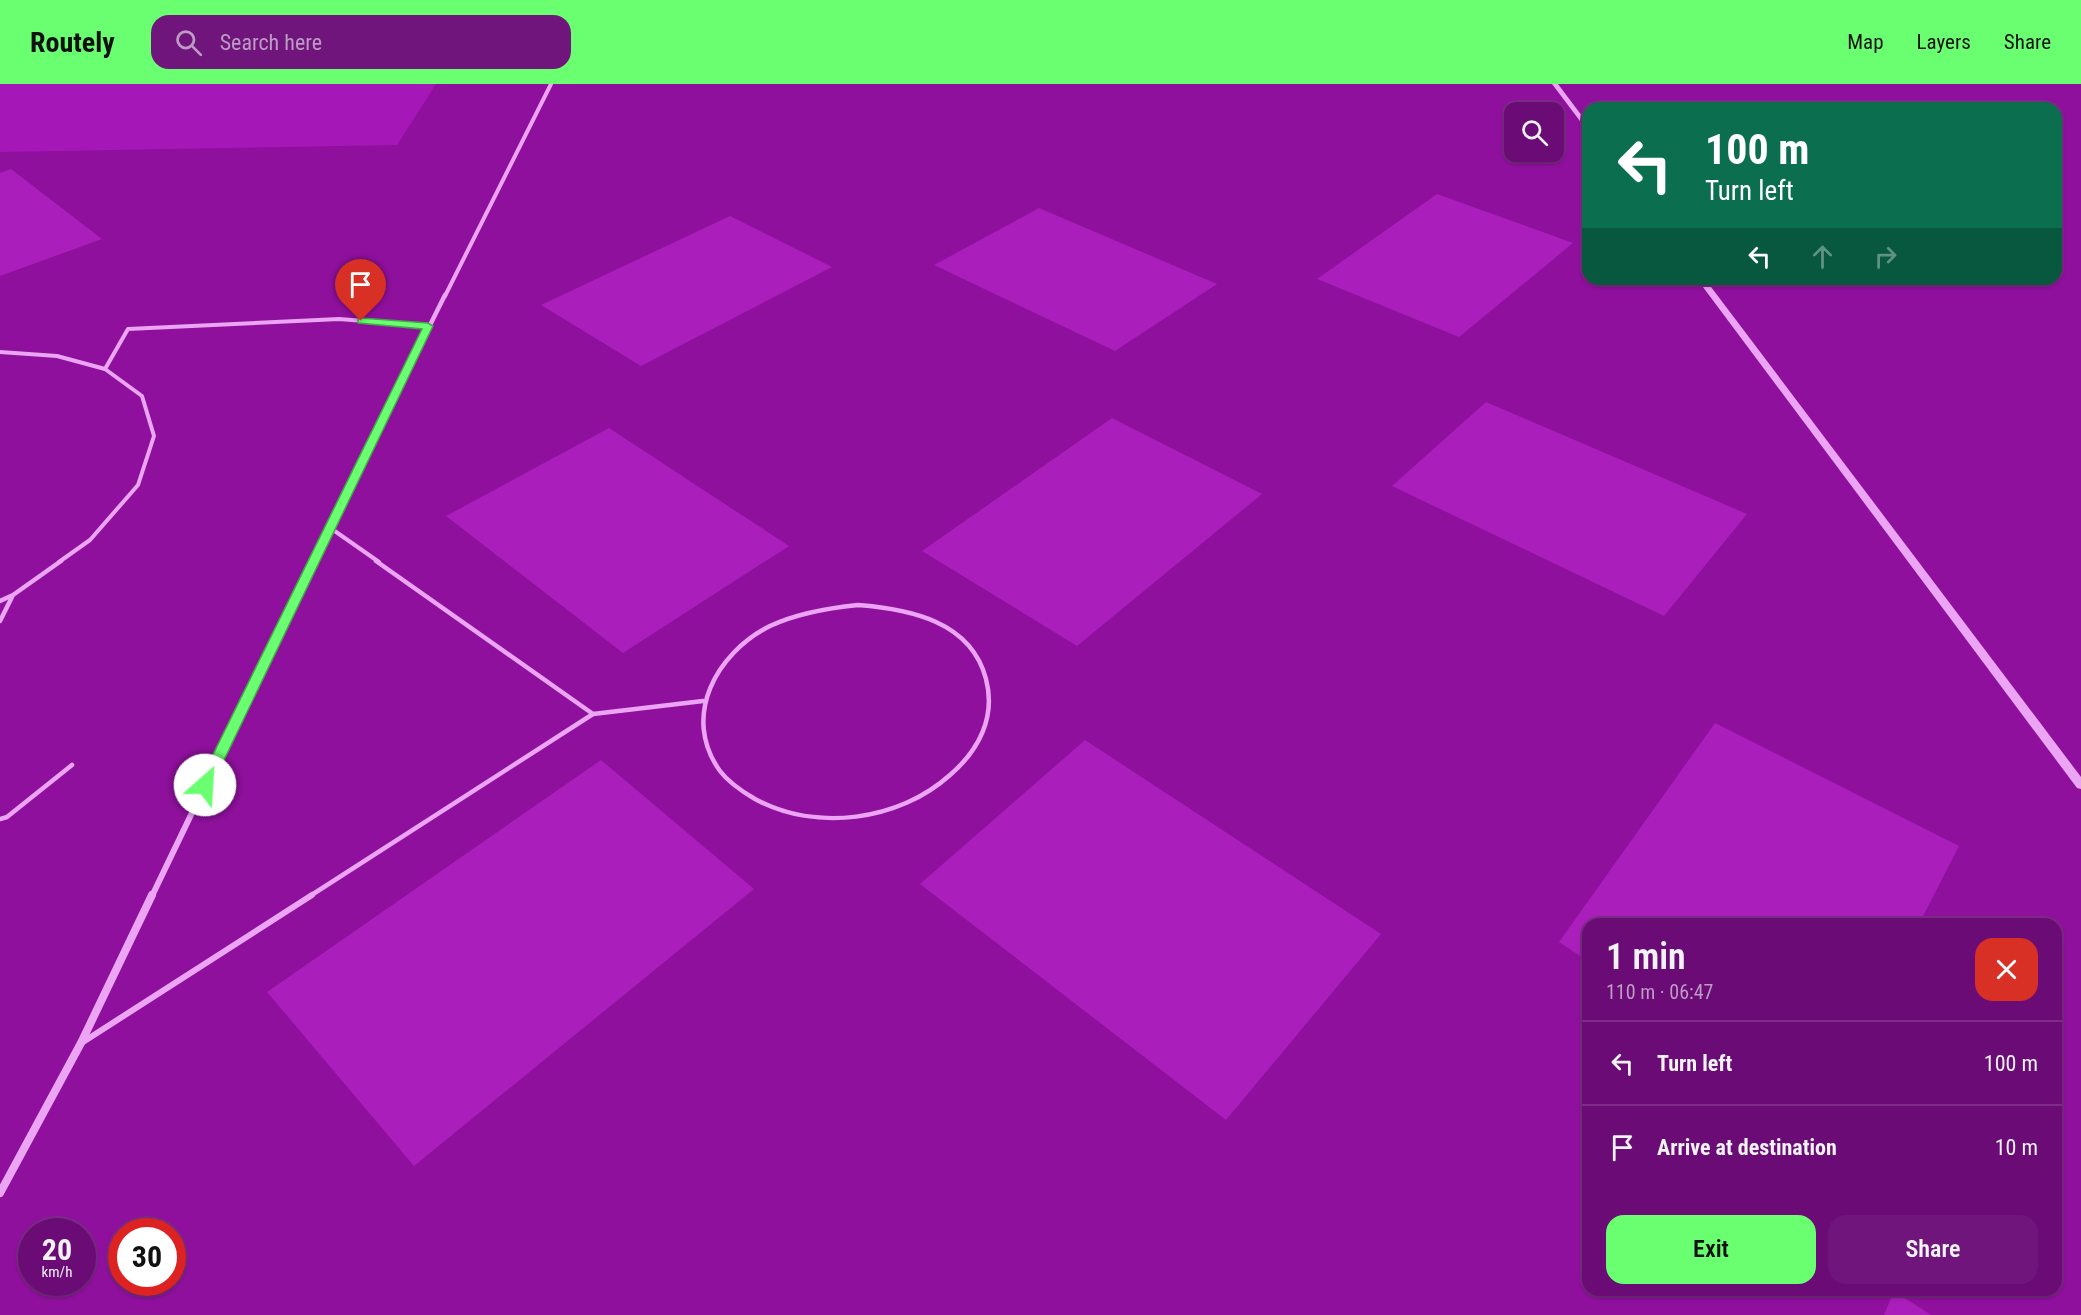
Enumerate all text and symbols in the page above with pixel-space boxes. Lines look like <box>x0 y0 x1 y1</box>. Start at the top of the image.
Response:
search box <box>151 15 571 69</box>
text: Routely <box>30 26 115 59</box>
icon: search <box>172 26 205 59</box>
text: Search here <box>220 30 322 55</box>
text: Map <box>1847 30 1884 54</box>
text: Layers <box>1917 30 1971 54</box>
text: Share <box>2004 30 2051 54</box>
map controls <box>1504 102 1564 162</box>
button: search <box>1504 102 1564 162</box>
text: 100 m <box>1705 125 1810 174</box>
icon: left <box>1606 126 1684 204</box>
text: Turn left <box>1705 175 1794 207</box>
icon: left <box>1743 240 1776 273</box>
icon: ahead <box>1806 240 1839 273</box>
icon: right <box>1869 240 1902 273</box>
pin <box>335 259 386 321</box>
icon: arrive <box>344 268 377 301</box>
position arrow <box>173 753 237 817</box>
text: 1 min <box>1606 936 1686 978</box>
button: close <box>1975 938 2038 1001</box>
text: 110 m · 06:47 <box>1606 980 1713 1004</box>
icon: left <box>1606 1047 1639 1080</box>
text: Turn left <box>1657 1051 1732 1076</box>
text: 100 m <box>1984 1051 2038 1076</box>
icon: arrive <box>1606 1131 1639 1164</box>
text: Arrive at destination <box>1657 1135 1837 1160</box>
text: 10 m <box>1995 1135 2038 1160</box>
button: Exit <box>1606 1215 1816 1284</box>
button: Share <box>1828 1215 2038 1284</box>
speed limit sign: 30 <box>108 1218 186 1296</box>
text: 20 <box>42 1232 72 1267</box>
text: km/h <box>42 1263 72 1281</box>

